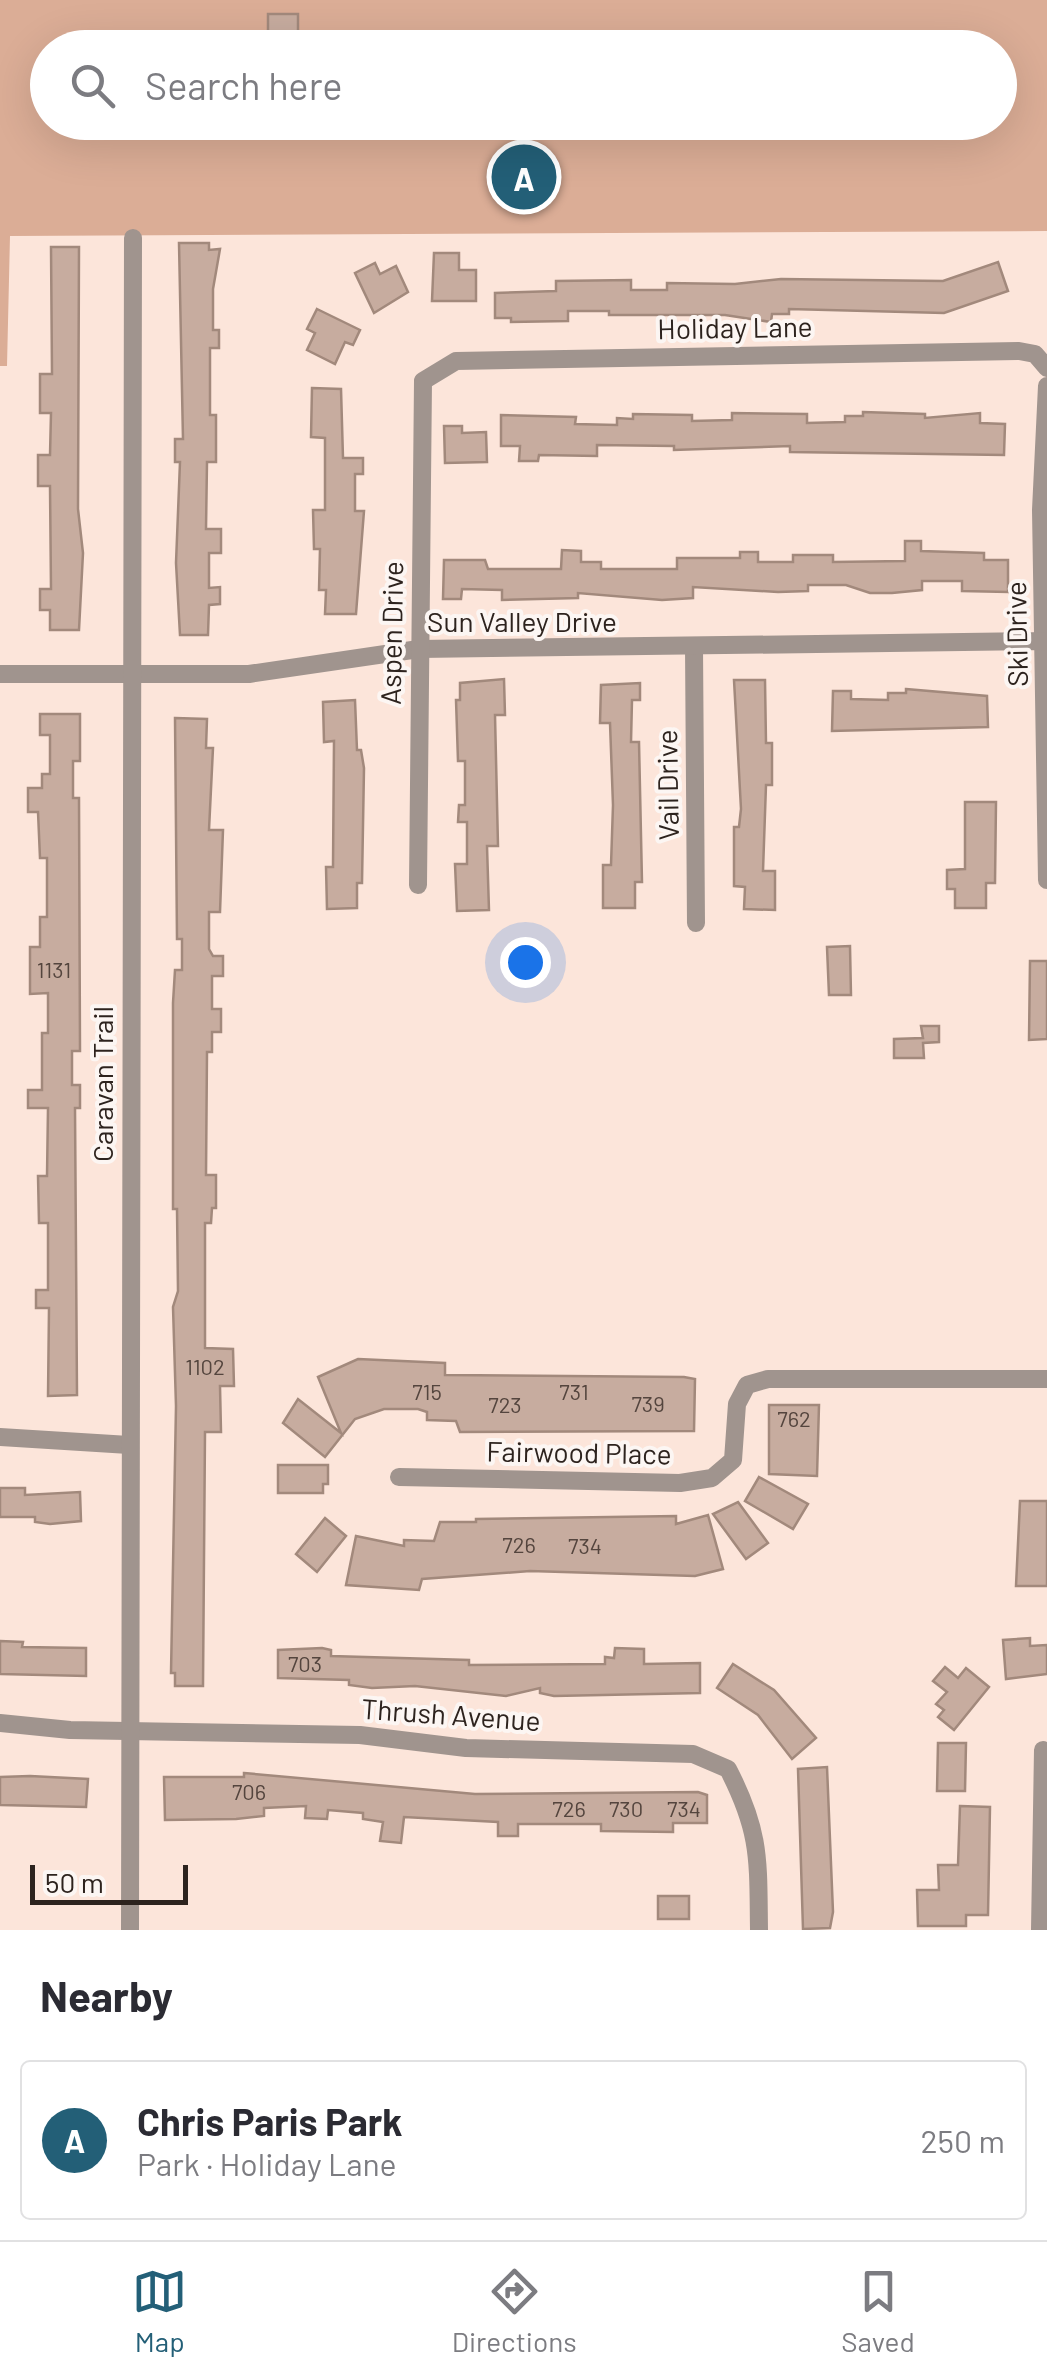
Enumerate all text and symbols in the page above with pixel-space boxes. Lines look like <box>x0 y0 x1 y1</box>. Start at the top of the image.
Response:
search box <box>30 30 1017 140</box>
icon: search <box>65 58 120 113</box>
text: Search here <box>145 62 343 108</box>
pin: A <box>492 140 556 214</box>
street label: Holiday Lane <box>657 309 813 345</box>
street label: Aspen Drive <box>373 561 409 705</box>
street label: Ski Drive <box>998 581 1034 687</box>
street label: Sun Valley Drive <box>427 604 617 638</box>
street label: Vail Drive <box>649 729 685 841</box>
your location <box>500 937 551 988</box>
house number: 1131 <box>37 956 71 982</box>
street label: Caravan Trail <box>85 1006 119 1162</box>
house number: 1102 <box>185 1353 225 1379</box>
house number: 715 <box>412 1378 442 1404</box>
house number: 731 <box>559 1378 589 1404</box>
house number: 739 <box>631 1390 665 1416</box>
house number: 723 <box>488 1391 522 1417</box>
house number: 762 <box>777 1405 811 1431</box>
street label: Fairwood Place <box>486 1433 672 1471</box>
house number: 726 <box>502 1531 536 1557</box>
house number: 734 <box>568 1532 602 1558</box>
house number: 703 <box>288 1650 322 1676</box>
street label: Thrush Avenue <box>360 1691 542 1737</box>
house number: 706 <box>232 1778 266 1804</box>
house number: 726 <box>552 1795 586 1821</box>
house number: 730 <box>609 1795 643 1821</box>
house number: 734 <box>667 1795 701 1821</box>
scale bar <box>30 1860 188 1904</box>
text: 50 m <box>45 1865 104 1899</box>
text: Nearby <box>40 1970 173 2020</box>
text: Chris Paris Park <box>137 2098 403 2144</box>
text: A <box>64 2121 85 2159</box>
text: 250 m <box>920 2121 1005 2159</box>
text: Park · Holiday Lane <box>137 2144 397 2182</box>
tab: Map <box>132 2264 187 2358</box>
tab: Directions <box>452 2264 577 2358</box>
tab: Saved <box>841 2264 915 2358</box>

